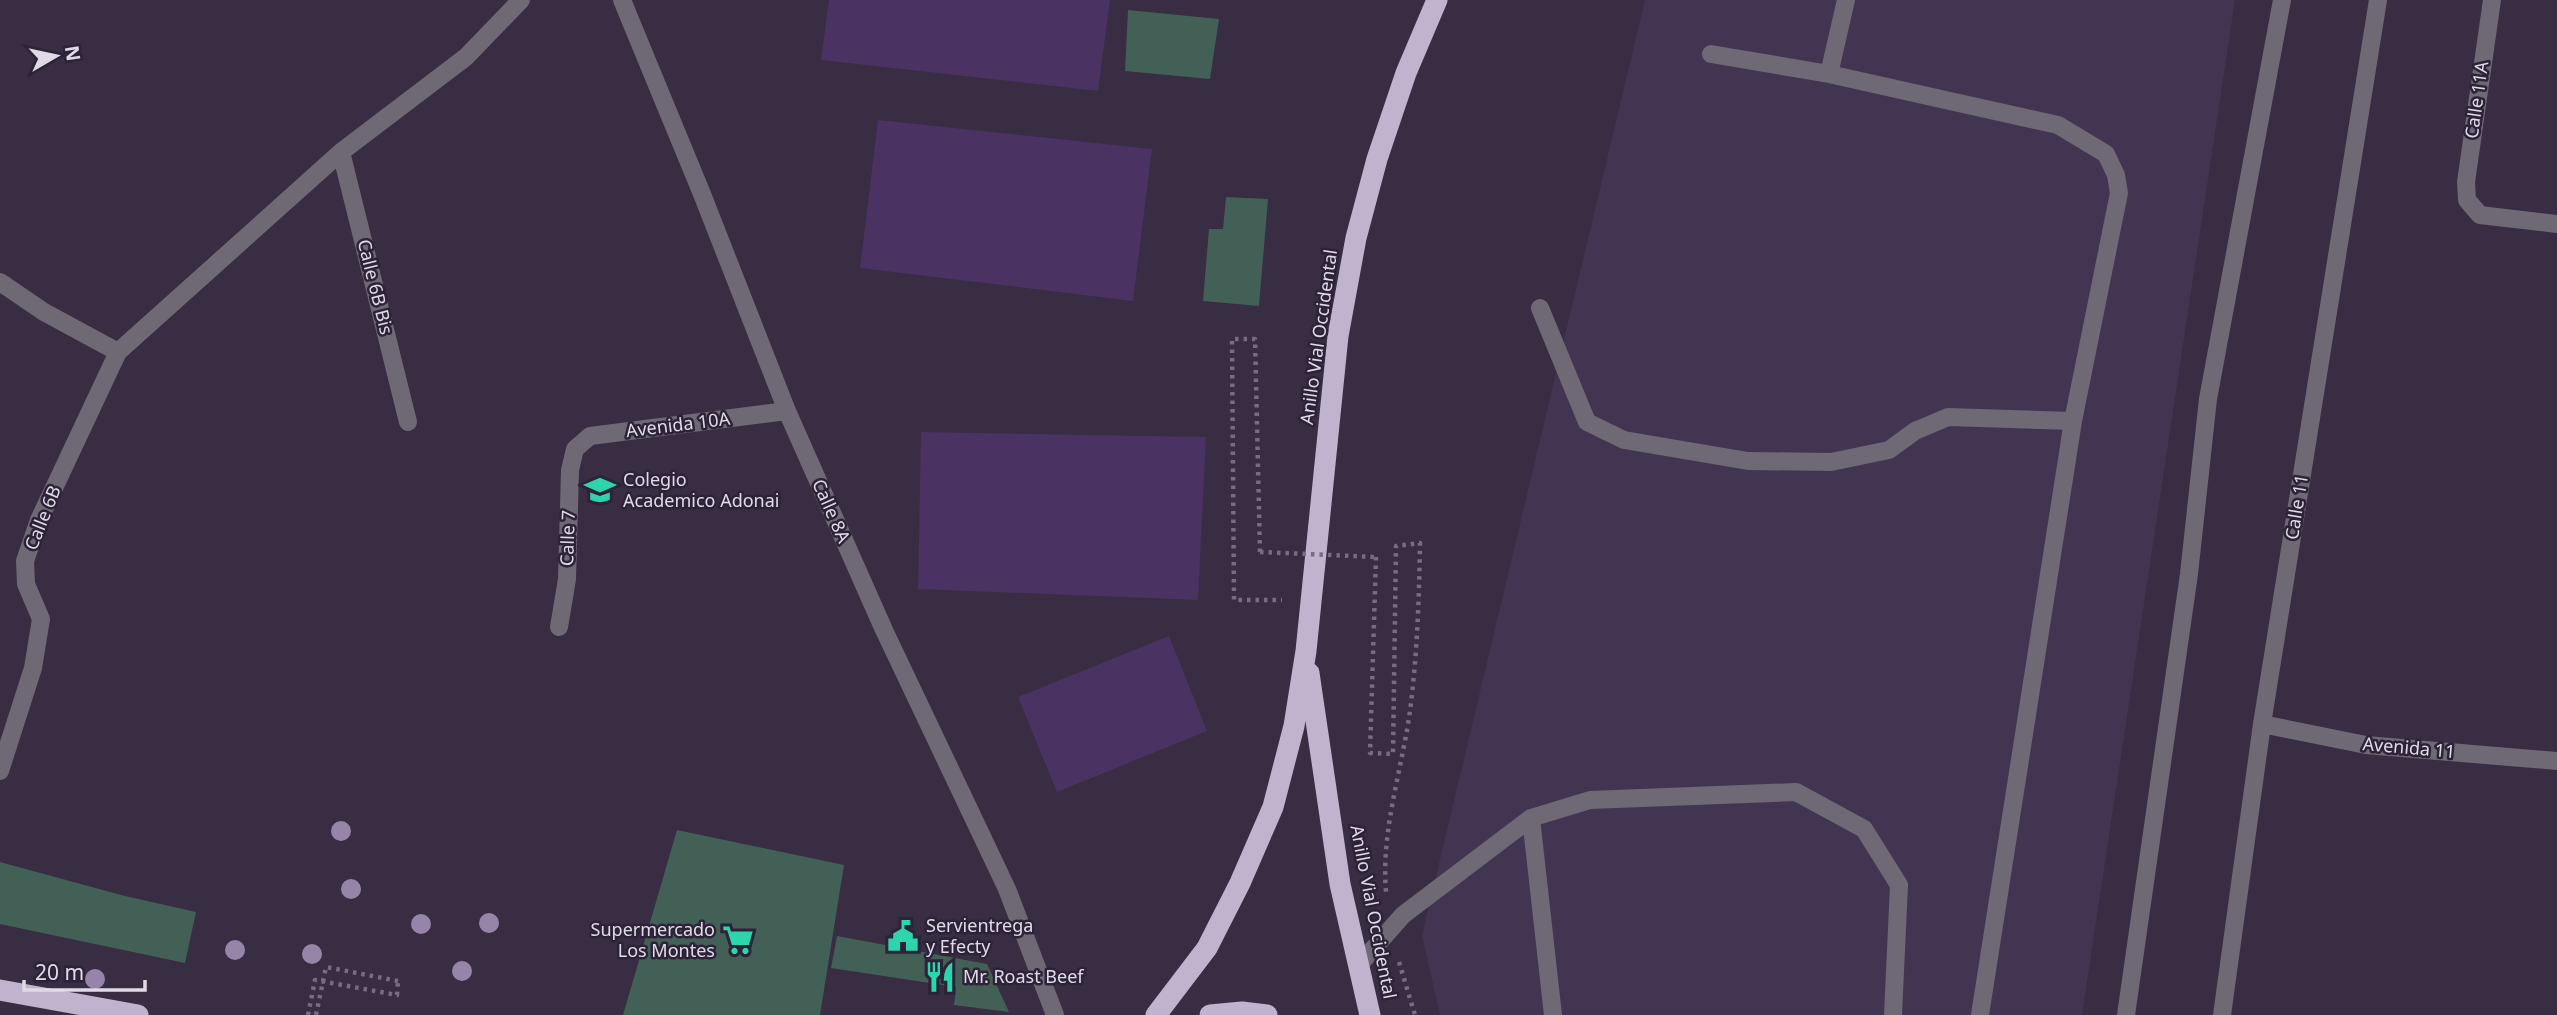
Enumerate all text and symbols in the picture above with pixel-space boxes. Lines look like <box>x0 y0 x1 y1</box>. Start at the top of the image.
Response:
north arrow <box>21 21 91 91</box>
text: N <box>59 44 87 63</box>
street label: Calle 11A <box>2459 59 2493 140</box>
street label: Calle 6B Bis <box>353 237 399 337</box>
street label: Anillo Vial Occidental <box>1294 248 1342 426</box>
street label: Avenida 10A <box>625 406 732 442</box>
place label: Colegio Academico Adonai <box>623 467 779 512</box>
street label: Calle 11 <box>2279 472 2313 541</box>
school or university icon: Colegio Academico Adonai <box>583 473 617 507</box>
street label: Calle 8A <box>807 475 857 547</box>
street label: Calle 6B <box>18 482 66 553</box>
street label: Calle 7 <box>554 510 580 566</box>
street label: Avenida 11 <box>2362 731 2456 763</box>
street label: Anillo Vial Occidental <box>1345 823 1403 1001</box>
place label: Servientrega y Efecty <box>926 913 1033 958</box>
place label: Supermercado Los Montes <box>591 917 715 962</box>
public building icon: Servientrega y Efecty <box>886 919 920 953</box>
supermarket icon: Supermercado Los Montes <box>721 923 755 957</box>
scale bar <box>24 948 145 992</box>
text: 20 m <box>35 958 84 986</box>
restaurant icon: Mr. Roast Beef <box>923 960 957 994</box>
place label: Mr. Roast Beef <box>963 964 1084 988</box>

